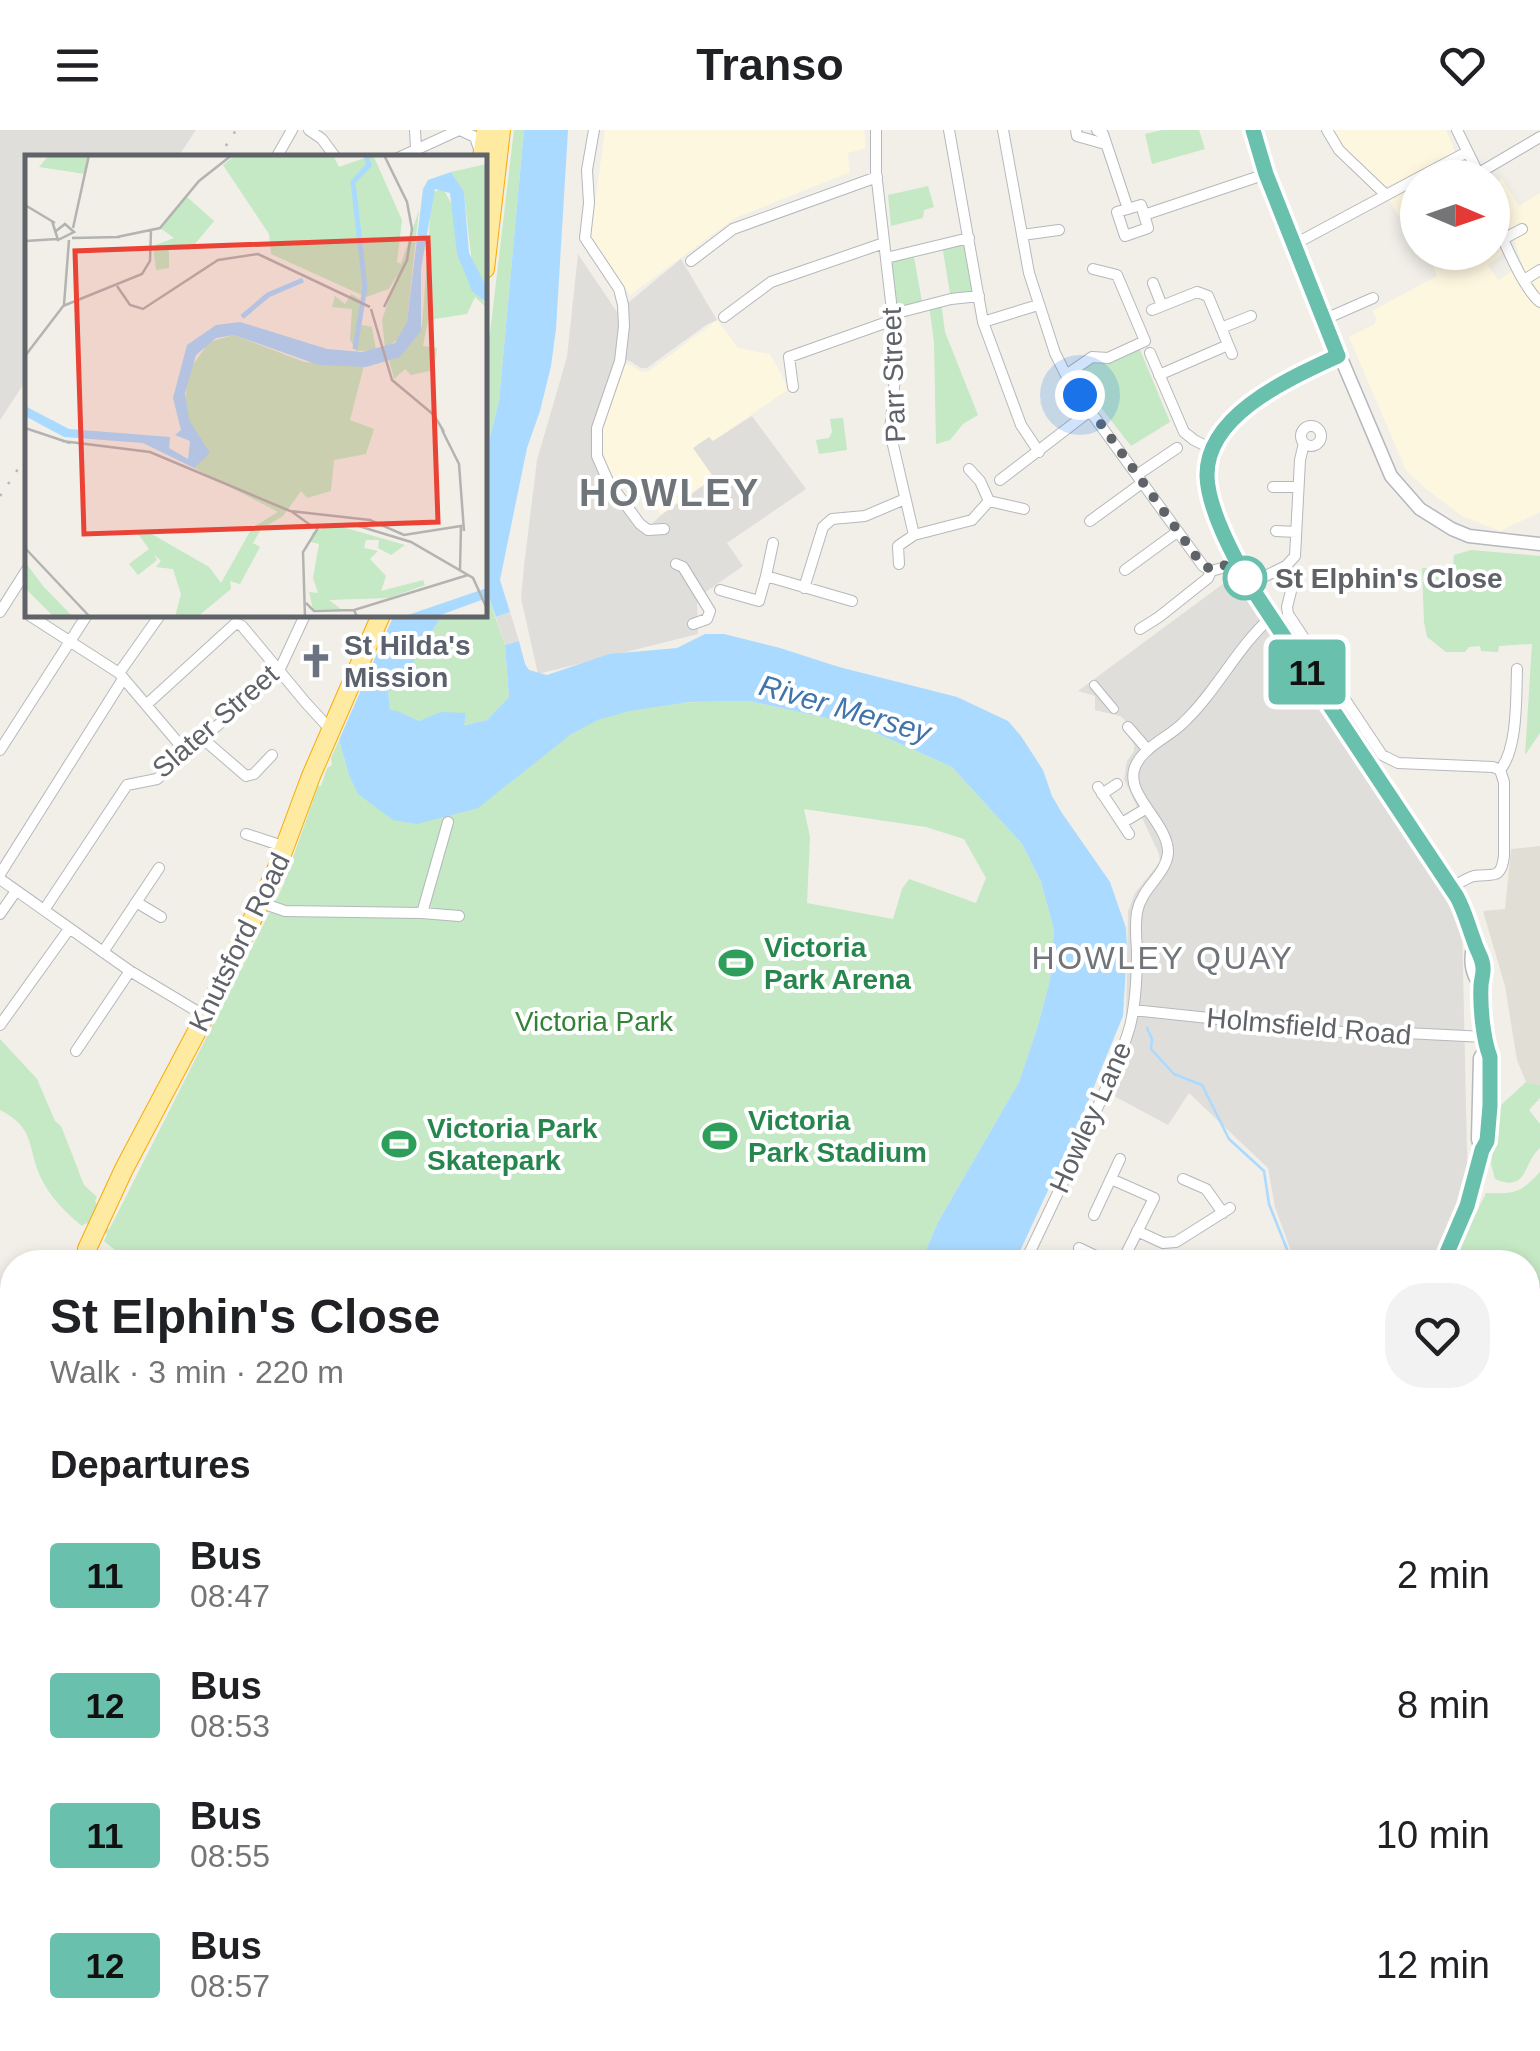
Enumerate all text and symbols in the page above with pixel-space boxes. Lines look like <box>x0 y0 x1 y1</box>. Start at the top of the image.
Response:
icon: menu <box>50 38 105 93</box>
icon: heart <box>1435 38 1490 93</box>
text: Transo <box>696 39 844 90</box>
inset map <box>25 155 488 618</box>
north arrow <box>1400 160 1510 270</box>
map controls <box>1400 160 1510 270</box>
street label: Parr Street <box>876 307 911 443</box>
your location <box>1055 370 1105 420</box>
district label: HOWLEY <box>579 472 761 514</box>
marker: St Elphin's Close <box>1224 557 1266 599</box>
place label: St Elphin's Close <box>1275 563 1503 594</box>
place label: St Hilda's Mission <box>344 630 470 693</box>
line badge: 11 <box>1262 640 1352 704</box>
church icon: St Hilda's Mission <box>297 642 335 680</box>
text: 11 <box>1289 653 1326 692</box>
street label: Slater Street <box>146 658 284 784</box>
water label: River Mersey <box>756 668 937 749</box>
street label: Knutsford Road <box>183 848 296 1036</box>
place label: Victoria Park Arena <box>764 932 911 995</box>
district label: HOWLEY QUAY <box>1032 940 1294 976</box>
sports icon: Victoria Park Arena <box>717 944 755 982</box>
street label: Holmsfield Road <box>1205 1002 1413 1051</box>
park label: Victoria Park <box>515 1006 674 1037</box>
street label: Howley Lane <box>1043 1037 1138 1197</box>
place label: Victoria Park Stadium <box>748 1105 927 1168</box>
place label: Victoria Park Skatepark <box>427 1113 598 1176</box>
sports icon: Victoria Park Stadium <box>701 1117 739 1155</box>
sports icon: Victoria Park Skatepark <box>380 1125 418 1163</box>
button: heart <box>1385 1283 1490 1388</box>
text: St Elphin's Close <box>50 1290 440 1343</box>
text: Walk · 3 min · 220 m <box>50 1354 344 1390</box>
text: Departures <box>50 1444 251 1486</box>
text: Bus <box>190 1535 262 1577</box>
text: 2 min <box>1397 1554 1490 1596</box>
text: 11 <box>87 1556 124 1595</box>
text: 08:47 <box>190 1578 270 1614</box>
text: Bus <box>190 1665 262 1707</box>
text: 8 min <box>1397 1684 1490 1726</box>
text: 12 <box>86 1686 124 1725</box>
text: 08:53 <box>190 1708 270 1744</box>
text: Bus <box>190 1795 262 1837</box>
text: 10 min <box>1376 1814 1490 1856</box>
text: 11 <box>87 1816 124 1855</box>
text: 08:55 <box>190 1838 270 1874</box>
text: Bus <box>190 1925 262 1967</box>
text: 12 min <box>1376 1944 1490 1986</box>
text: 12 <box>86 1946 124 1985</box>
text: 08:57 <box>190 1968 270 2004</box>

